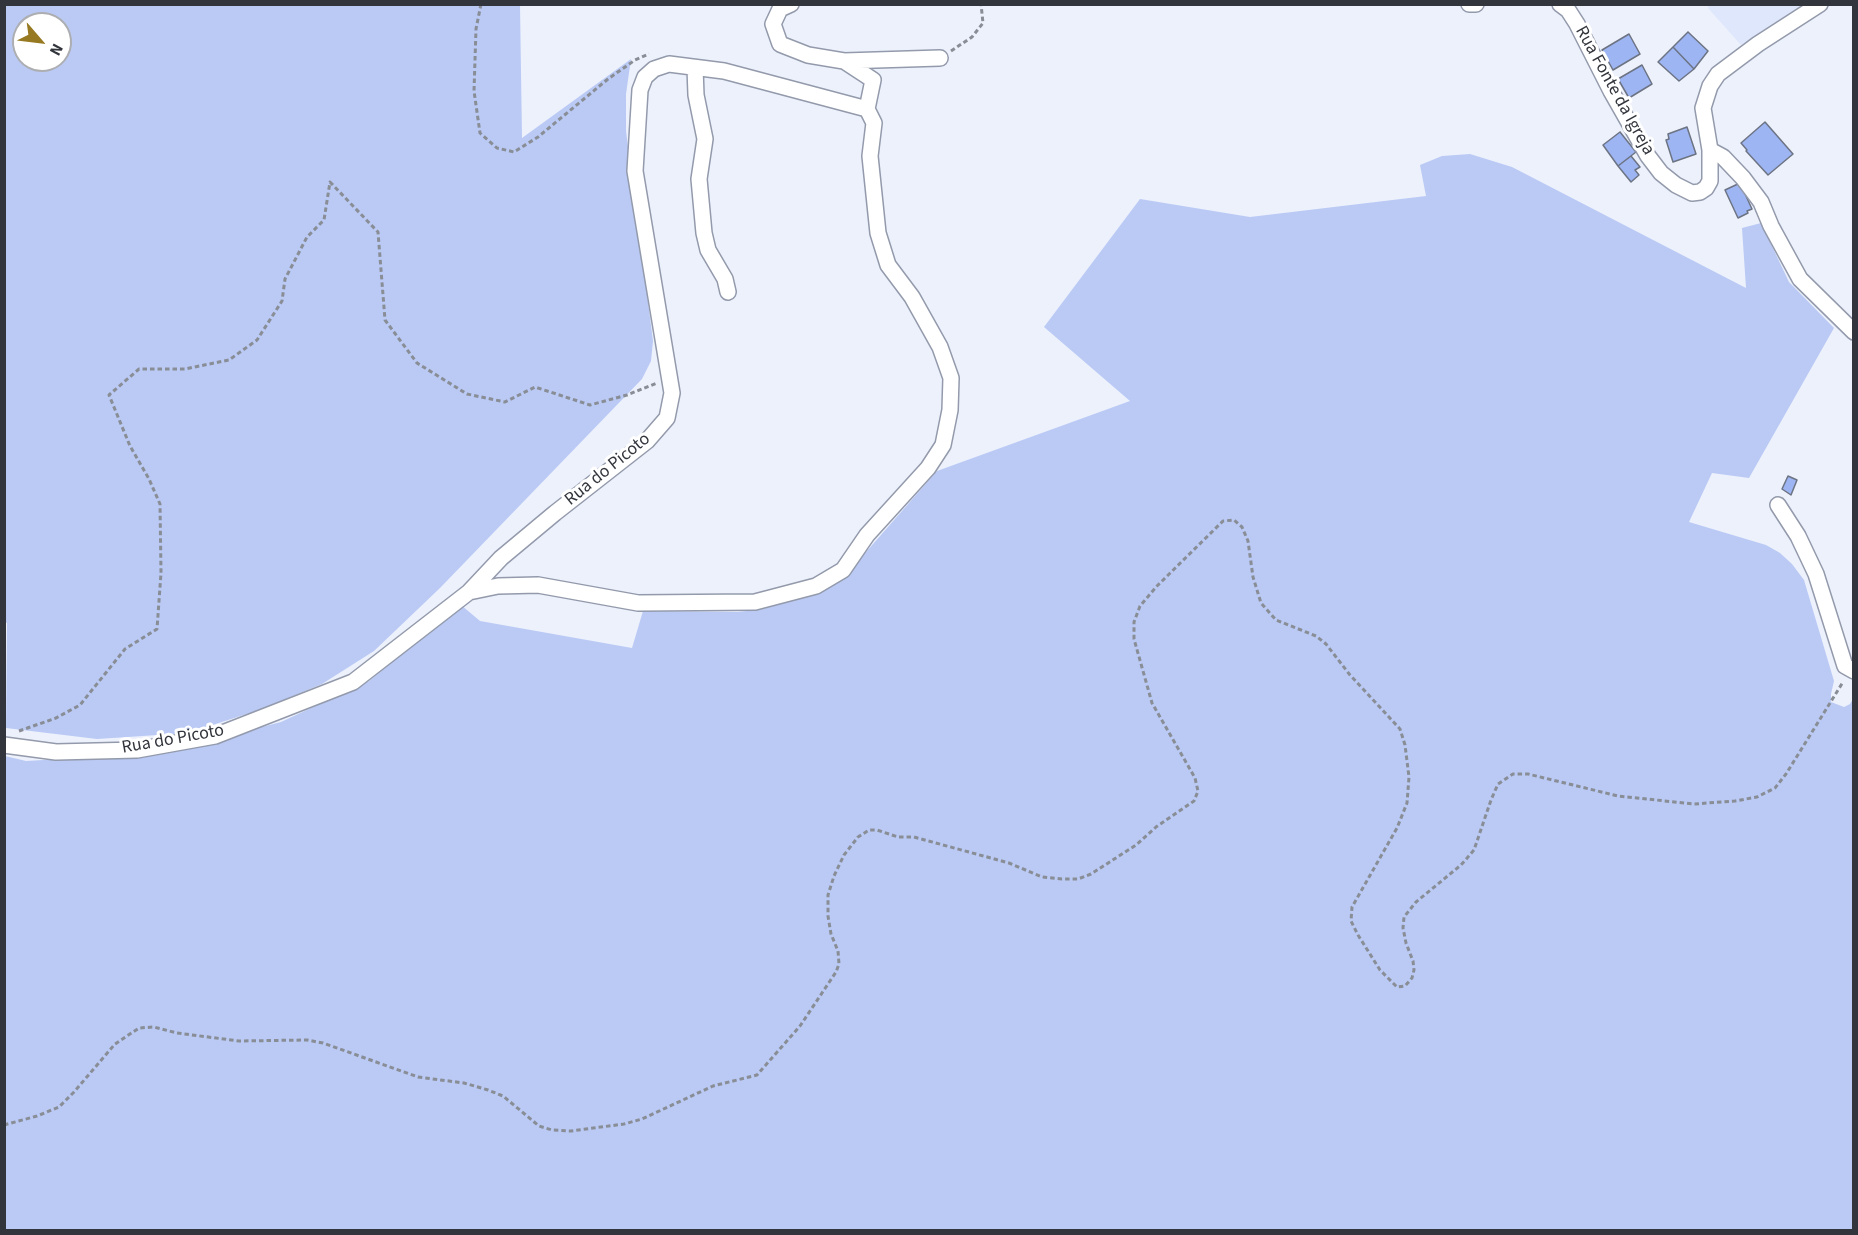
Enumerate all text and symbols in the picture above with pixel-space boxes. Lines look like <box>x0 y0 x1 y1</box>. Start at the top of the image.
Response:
north arrow <box>12 12 72 72</box>
street label: Rua Fonte da Igreja <box>1570 23 1658 159</box>
text: N <box>44 40 68 59</box>
street label: Rua do Picoto <box>561 429 655 511</box>
street label: Rua do Picoto <box>120 720 226 760</box>

